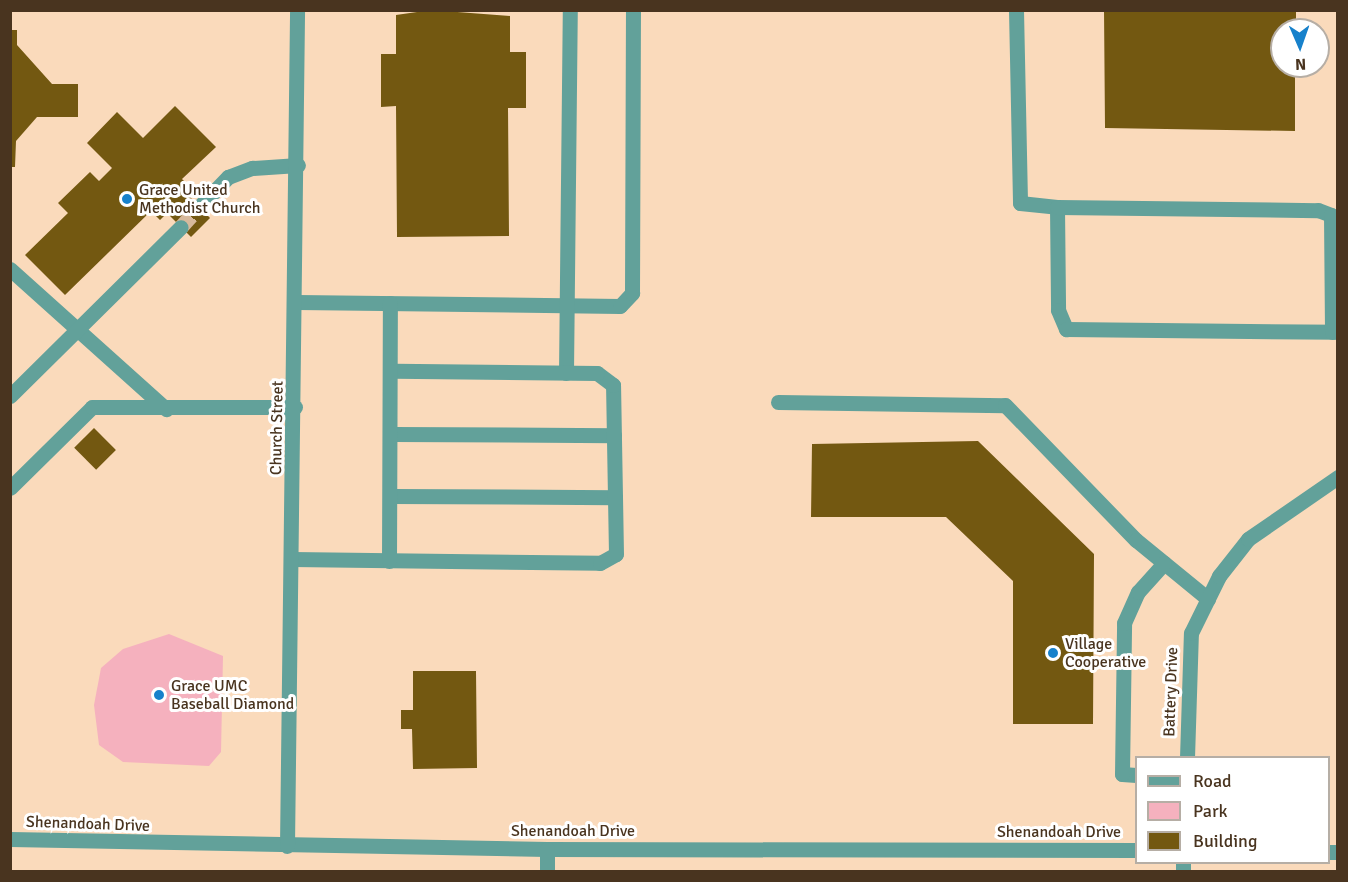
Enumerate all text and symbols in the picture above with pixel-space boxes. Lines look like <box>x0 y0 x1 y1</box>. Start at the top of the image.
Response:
north arrow <box>1270 18 1330 78</box>
text: N <box>1295 54 1306 74</box>
place label: Grace United Methodist Church <box>139 180 260 218</box>
marker: Grace United Methodist Church <box>120 192 134 206</box>
street label: Church Street <box>267 381 287 475</box>
place label: Village Cooperative <box>1065 634 1146 672</box>
marker: Village Cooperative <box>1046 646 1060 660</box>
street label: Battery Drive <box>1160 647 1182 737</box>
place label: Grace UMC Baseball Diamond <box>171 676 294 714</box>
marker: Grace UMC Baseball Diamond <box>152 688 166 702</box>
legend <box>1135 756 1330 864</box>
text: Road <box>1193 770 1232 792</box>
text: Park <box>1193 800 1228 822</box>
street label: Shenandoah Drive <box>26 812 150 836</box>
street label: Shenandoah Drive <box>511 821 635 841</box>
street label: Shenandoah Drive <box>997 822 1121 842</box>
text: Building <box>1193 830 1257 852</box>

